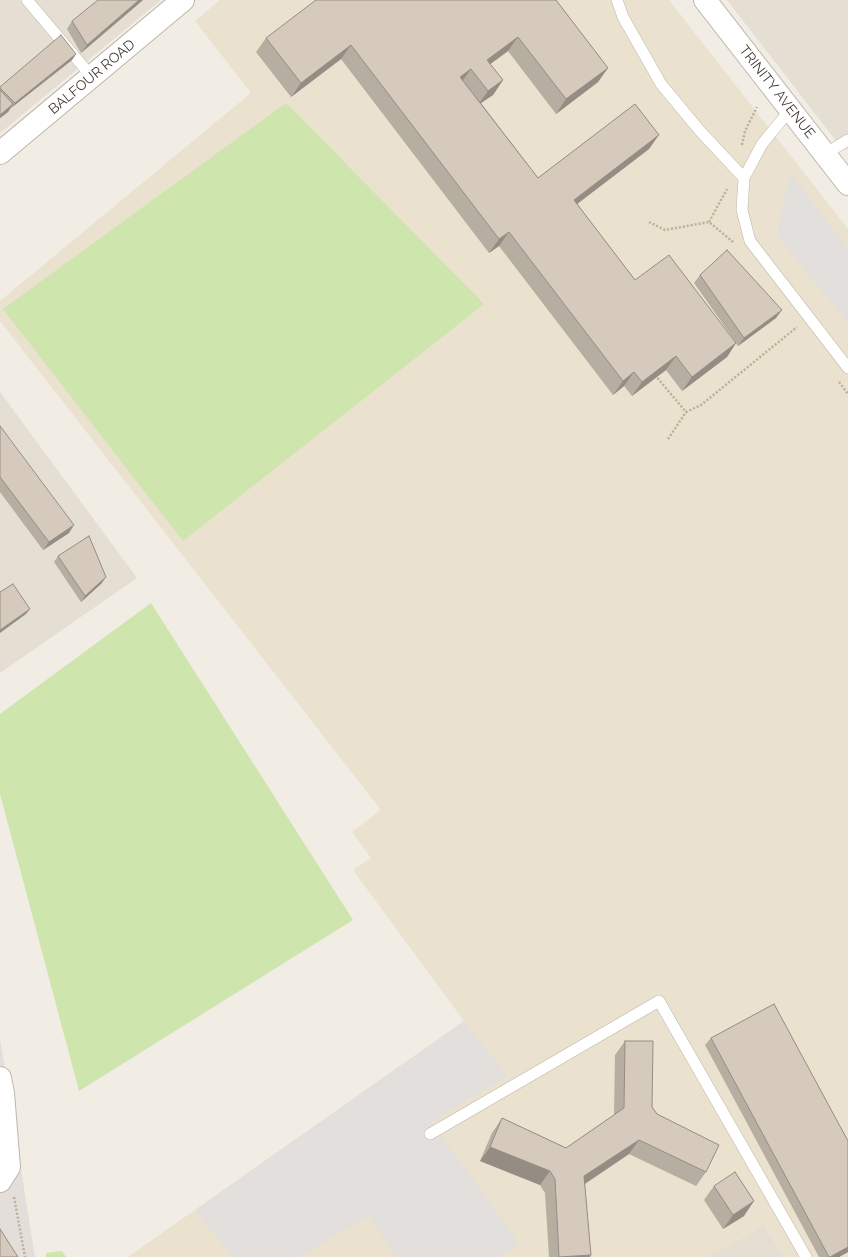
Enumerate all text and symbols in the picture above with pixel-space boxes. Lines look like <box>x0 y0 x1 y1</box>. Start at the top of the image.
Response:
street label: BALFOUR ROAD <box>45 36 139 118</box>
street label: TRINITY AVENUE <box>736 42 818 142</box>

